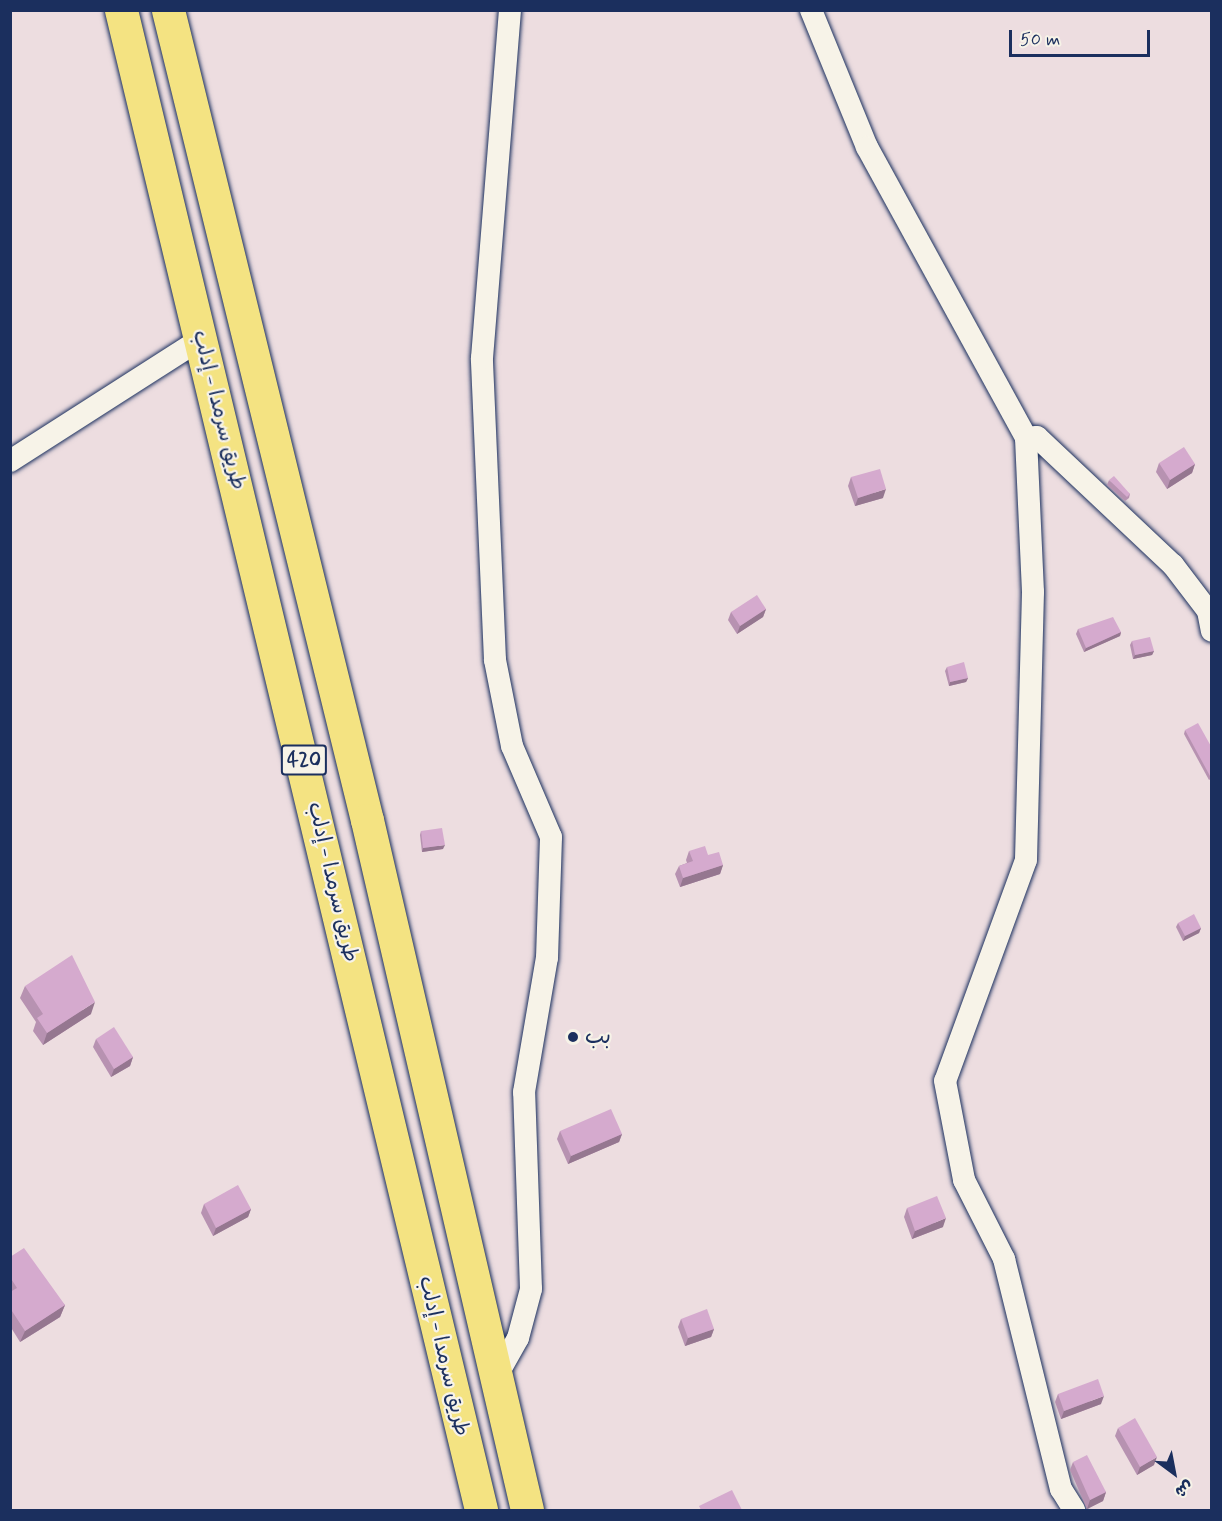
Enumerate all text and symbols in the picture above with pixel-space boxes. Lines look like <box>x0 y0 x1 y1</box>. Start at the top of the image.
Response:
scale bar <box>1012 18 1153 56</box>
text: 50 m <box>1020 28 1060 52</box>
street label: طريق سرمدا - إدلب <box>187 328 251 492</box>
road number: 420 <box>280 743 328 777</box>
street label: طريق سرمدا - إدلب <box>302 799 364 965</box>
place label: بب <box>585 1024 611 1050</box>
marker: بب <box>566 1030 580 1044</box>
street label: طريق سرمدا - إدلب <box>413 1273 475 1439</box>
north arrow <box>1144 1443 1204 1503</box>
text: ش <box>1171 1475 1197 1502</box>

